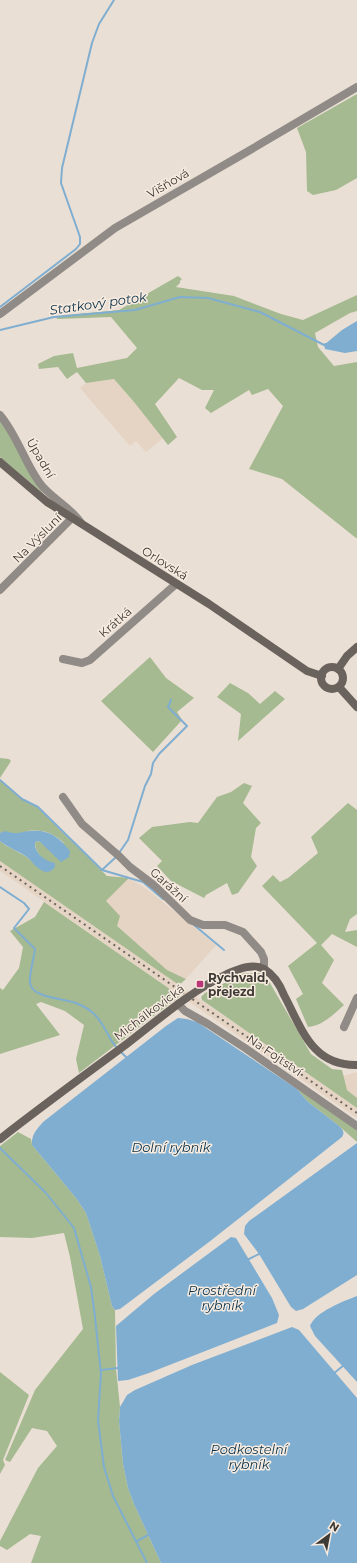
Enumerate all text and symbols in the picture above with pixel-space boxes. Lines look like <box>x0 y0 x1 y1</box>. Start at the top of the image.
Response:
street label: Višňová <box>144 165 192 201</box>
water label: Statkový potok <box>48 288 149 318</box>
street label: Úpadní <box>23 435 59 482</box>
street label: Na Výsluní <box>9 510 65 566</box>
street label: Orlovská <box>139 543 191 583</box>
street label: Krátká <box>95 604 135 640</box>
street label: Garážní <box>147 864 191 906</box>
place label: Rychvald, přejezd <box>208 970 268 999</box>
marker: Rychvald, přejezd <box>195 979 205 989</box>
street label: Michálkovická <box>111 981 187 1043</box>
street label: Na Fojtství <box>245 1031 306 1079</box>
water label: Dolní rybník <box>131 1139 212 1155</box>
water label: Prostřední rybník <box>188 1282 257 1313</box>
water label: Podkostelní rybník <box>211 1441 289 1472</box>
north arrow <box>309 1515 349 1555</box>
text: N <box>327 1518 342 1535</box>

